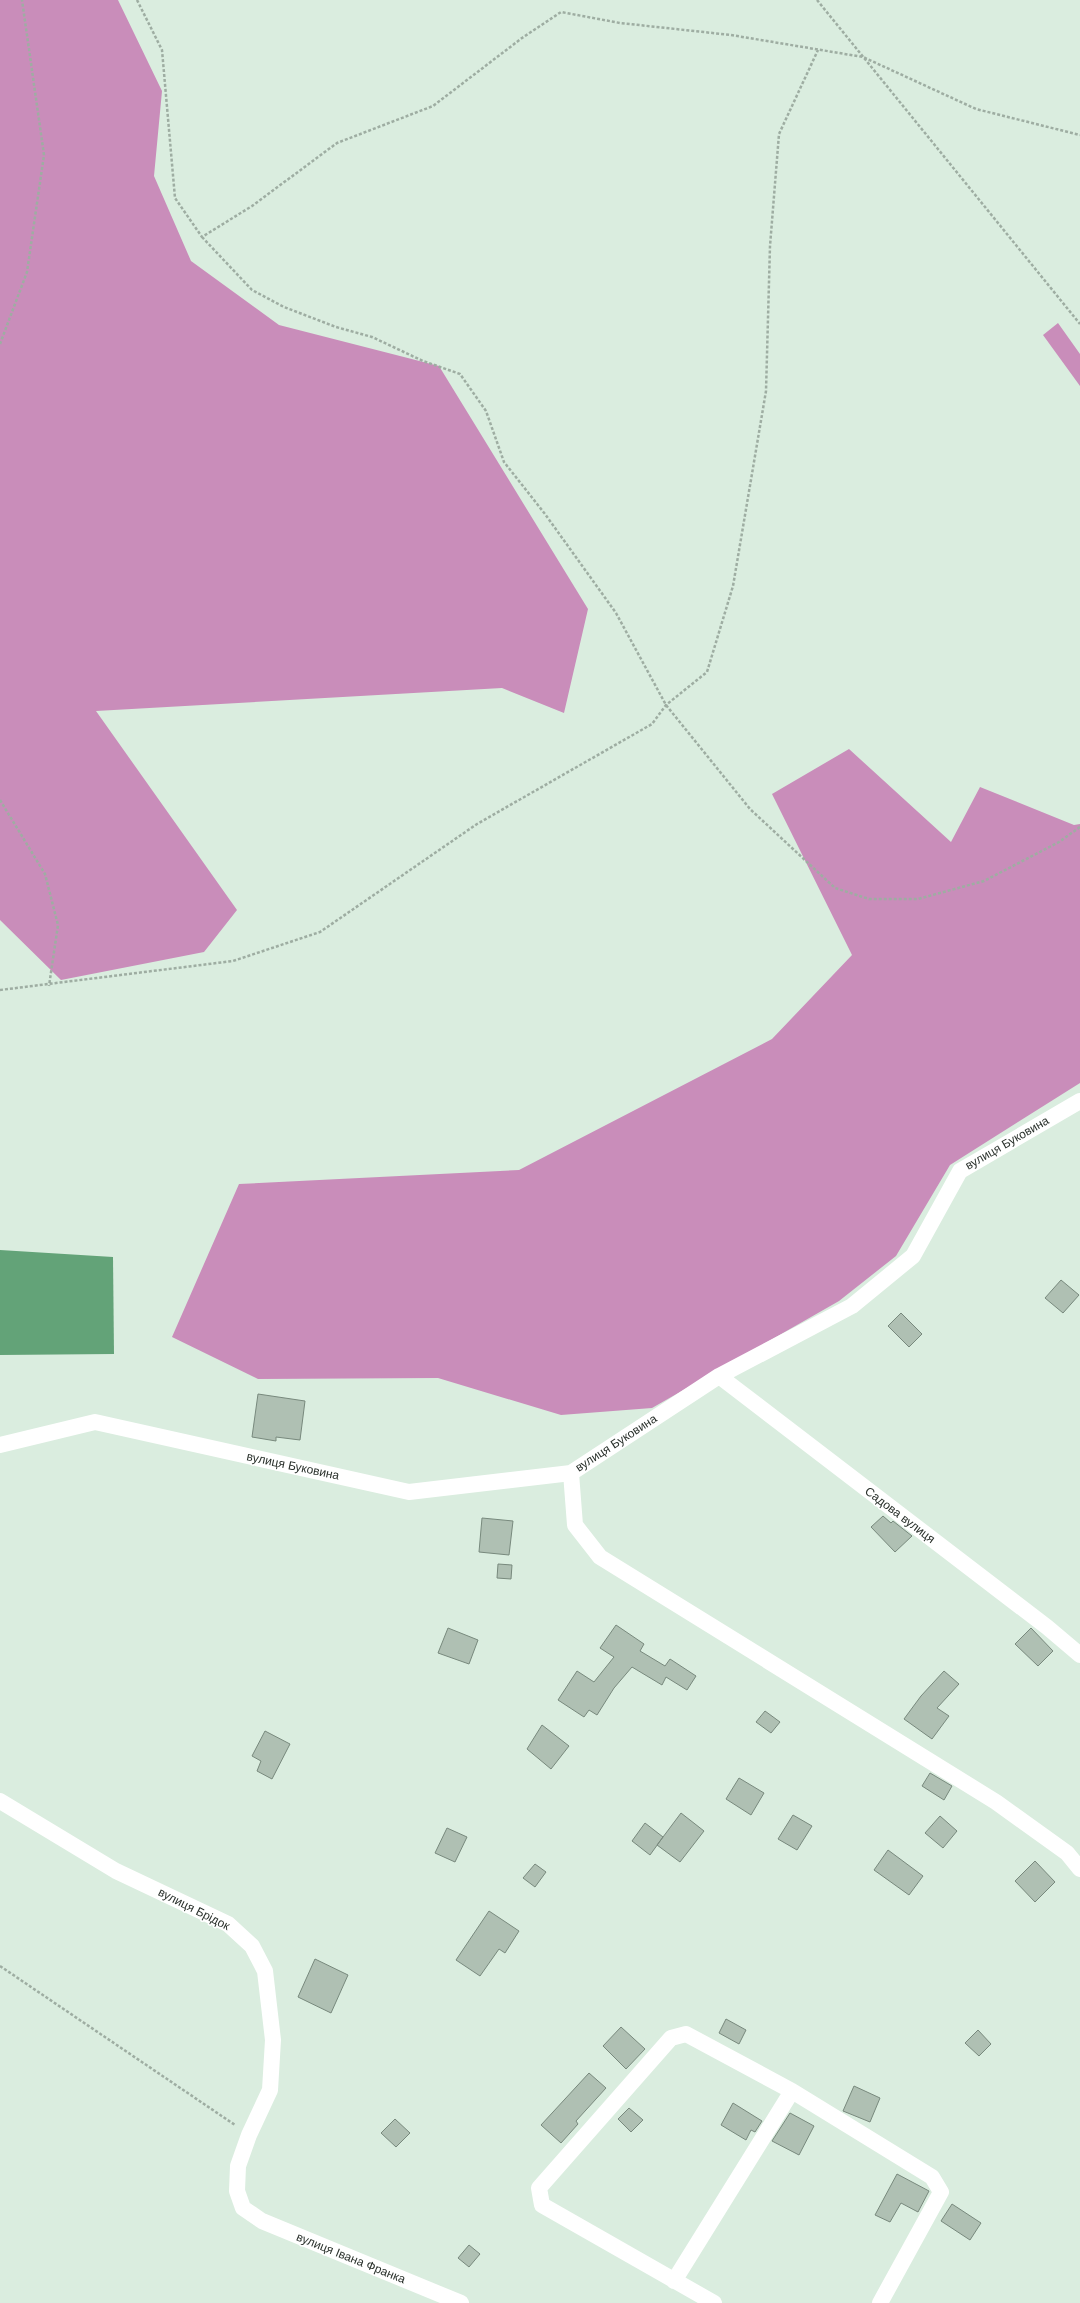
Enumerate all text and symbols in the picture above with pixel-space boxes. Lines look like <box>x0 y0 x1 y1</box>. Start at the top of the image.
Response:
street label: вулиця Буковина <box>963 1113 1052 1173</box>
street label: вулиця Буковина <box>573 1411 660 1475</box>
street label: вулиця Буковина <box>245 1449 341 1483</box>
street label: Садова вулиця <box>862 1484 938 1546</box>
street label: вулиця Брідок <box>156 1885 233 1933</box>
street label: вулиця Івана Франка <box>294 2230 408 2286</box>

